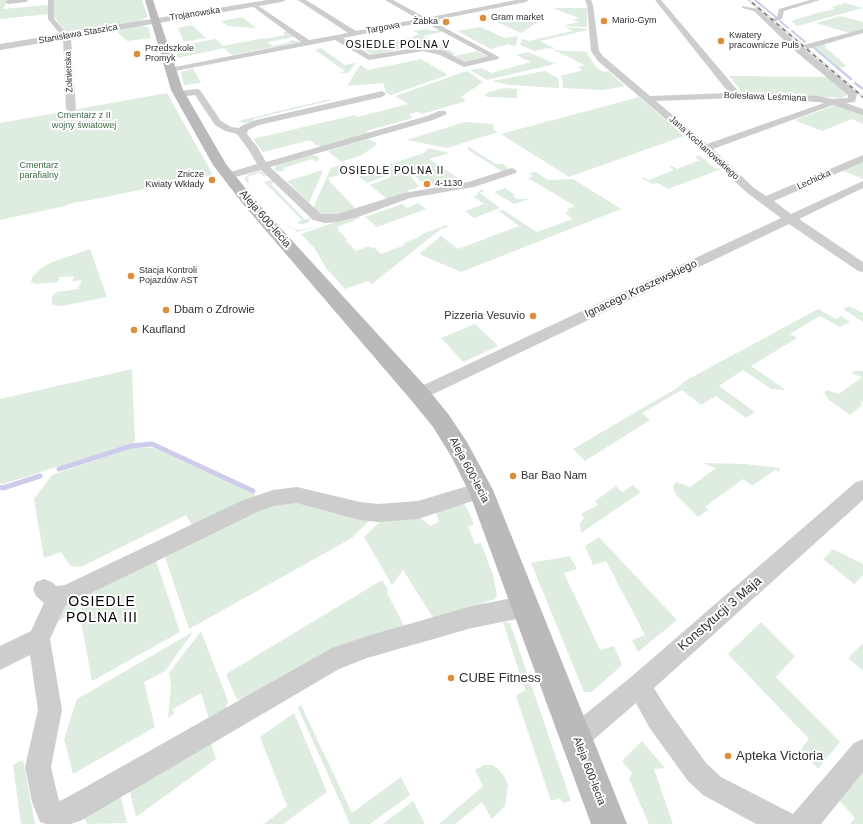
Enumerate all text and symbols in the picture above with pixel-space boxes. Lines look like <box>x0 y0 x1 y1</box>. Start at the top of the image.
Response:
street label: Trojanowska <box>169 5 221 23</box>
marker: Gram market <box>478 13 488 23</box>
place label: Gram market <box>491 13 544 23</box>
marker: Mario-Gym <box>599 16 609 26</box>
place label: Mario-Gym <box>612 16 656 26</box>
place label: Żabka <box>413 17 438 27</box>
marker: Żabka <box>441 17 451 27</box>
street label: Targowa <box>365 19 401 37</box>
street label: Stanisława Staszica <box>38 22 118 46</box>
place label: Kwatery pracownicze Puls <box>729 31 799 52</box>
marker: Kwatery pracownicze Puls <box>716 36 726 46</box>
district label: OSIEDLE POLNA V <box>346 39 450 51</box>
place label: Przedszkole Promyk <box>145 44 194 65</box>
marker: Przedszkole Promyk <box>132 49 142 59</box>
street label: Żołnierska <box>63 51 75 93</box>
street label: Bolesława Leśmiana <box>724 90 806 104</box>
park label: Cmentarz z II wojny światowej <box>52 111 116 132</box>
street label: Jana Kochanowskiego <box>667 114 741 182</box>
park label: Cmentarz parafialny <box>19 161 59 182</box>
district label: OSIEDLE POLNA II <box>340 165 444 177</box>
street label: Lechicka <box>796 168 832 192</box>
place label: Znicze Kwiaty Wkłady <box>145 170 204 191</box>
marker: Znicze Kwiaty Wkłady <box>207 175 217 185</box>
marker: 4-1130 <box>422 179 432 189</box>
place label: 4-1130 <box>435 179 462 189</box>
street label: Aleja 600-lecia <box>236 187 294 251</box>
street label: Ignacego Kraszewskiego <box>583 257 699 321</box>
place label: Stacja Kontroli Pojazdów AST <box>139 266 198 287</box>
marker: Stacja Kontroli Pojazdów AST <box>126 271 136 281</box>
place label: Dbam o Zdrowie <box>174 303 255 317</box>
marker: Dbam o Zdrowie <box>161 305 171 315</box>
place label: Pizzeria Vesuvio <box>444 309 525 323</box>
marker: Pizzeria Vesuvio <box>528 311 538 321</box>
place label: Kaufland <box>142 323 185 337</box>
marker: Kaufland <box>129 325 139 335</box>
street label: Aleja 600-lecia <box>446 435 492 505</box>
place label: Bar Bao Nam <box>521 469 587 483</box>
marker: Bar Bao Nam <box>508 471 518 481</box>
street label: Konstytucji 3 Maja <box>675 574 765 654</box>
district label: OSIEDLE POLNA III <box>66 594 138 626</box>
place label: CUBE Fitness <box>459 670 541 686</box>
marker: CUBE Fitness <box>446 673 456 683</box>
street label: Aleja 600-lecia <box>570 735 608 807</box>
place label: Apteka Victoria <box>736 748 823 764</box>
marker: Apteka Victoria <box>723 751 733 761</box>

